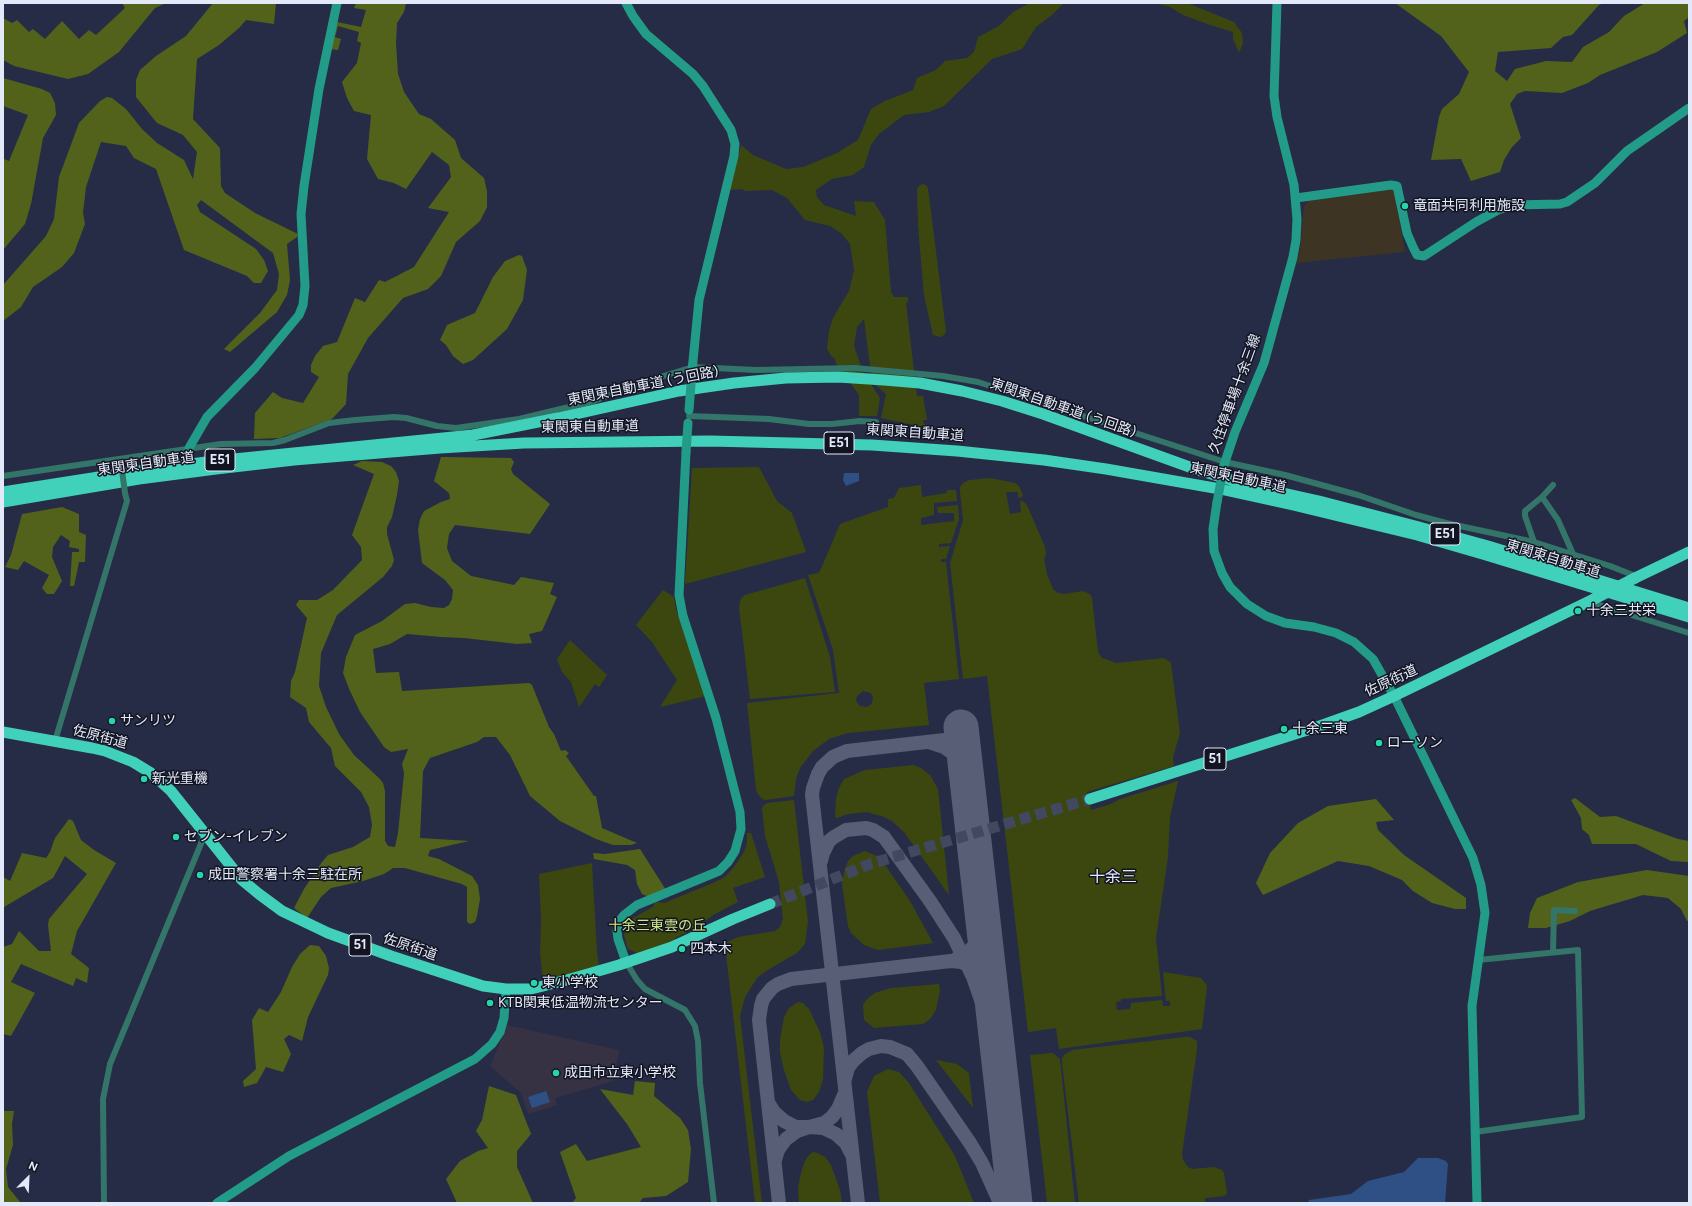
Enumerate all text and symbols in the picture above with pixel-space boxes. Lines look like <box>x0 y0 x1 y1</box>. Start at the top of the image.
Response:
place label: 竜面共同利用施設 <box>1413 198 1525 214</box>
marker: 竜面共同利用施設 <box>1400 201 1410 211</box>
street label: 久住停車場十余三線 <box>1206 332 1264 456</box>
street label: 東関東自動車道 (う回路) <box>566 363 720 409</box>
street label: 東関東自動車道 (う回路) <box>988 375 1138 441</box>
street label: 東関東自動車道 <box>541 418 639 436</box>
street label: 東関東自動車道 <box>866 421 964 445</box>
road number: E51 <box>824 432 854 454</box>
street label: 東関東自動車道 <box>96 449 196 479</box>
road number: E51 <box>205 449 235 471</box>
street label: 東関東自動車道 <box>1188 460 1288 496</box>
road number: E51 <box>1430 523 1460 545</box>
street label: 東関東自動車道 <box>1504 537 1602 581</box>
place label: 十余三共栄 <box>1586 603 1656 619</box>
marker: 十余三共栄 <box>1573 606 1583 616</box>
street label: 佐原街道 <box>1362 662 1420 700</box>
place label: サンリツ <box>120 713 176 729</box>
marker: サンリツ <box>107 716 117 726</box>
place label: 十余三東 <box>1292 721 1348 737</box>
street label: 佐原街道 <box>71 722 129 752</box>
marker: 十余三東 <box>1279 724 1289 734</box>
place label: ローソン <box>1387 735 1443 751</box>
marker: ローソン <box>1374 738 1384 748</box>
road number: 51 <box>1204 748 1226 770</box>
place label: 新光重機 <box>152 771 208 787</box>
marker: 新光重機 <box>139 774 149 784</box>
place label: セブン-イレブン <box>184 829 288 845</box>
marker: セブン-イレブン <box>171 832 181 842</box>
place label: 成田警察署十余三駐在所 <box>208 867 362 883</box>
district label: 十余三 <box>1089 867 1137 887</box>
marker: 成田警察署十余三駐在所 <box>195 870 205 880</box>
park label: 十余三東雲の丘 <box>608 918 706 934</box>
street label: 佐原街道 <box>381 930 439 964</box>
road number: 51 <box>349 934 371 956</box>
place label: 四本木 <box>690 941 732 957</box>
marker: 四本木 <box>677 944 687 954</box>
place label: 東小学校 <box>542 975 598 991</box>
marker: 東小学校 <box>529 978 539 988</box>
place label: KTB関東低温物流センター <box>498 995 663 1011</box>
marker: KTB関東低温物流センター <box>485 998 495 1008</box>
place label: 成田市立東小学校 <box>564 1065 676 1081</box>
marker: 成田市立東小学校 <box>551 1068 561 1078</box>
north arrow <box>8 1158 48 1198</box>
text: N <box>27 1159 40 1174</box>

